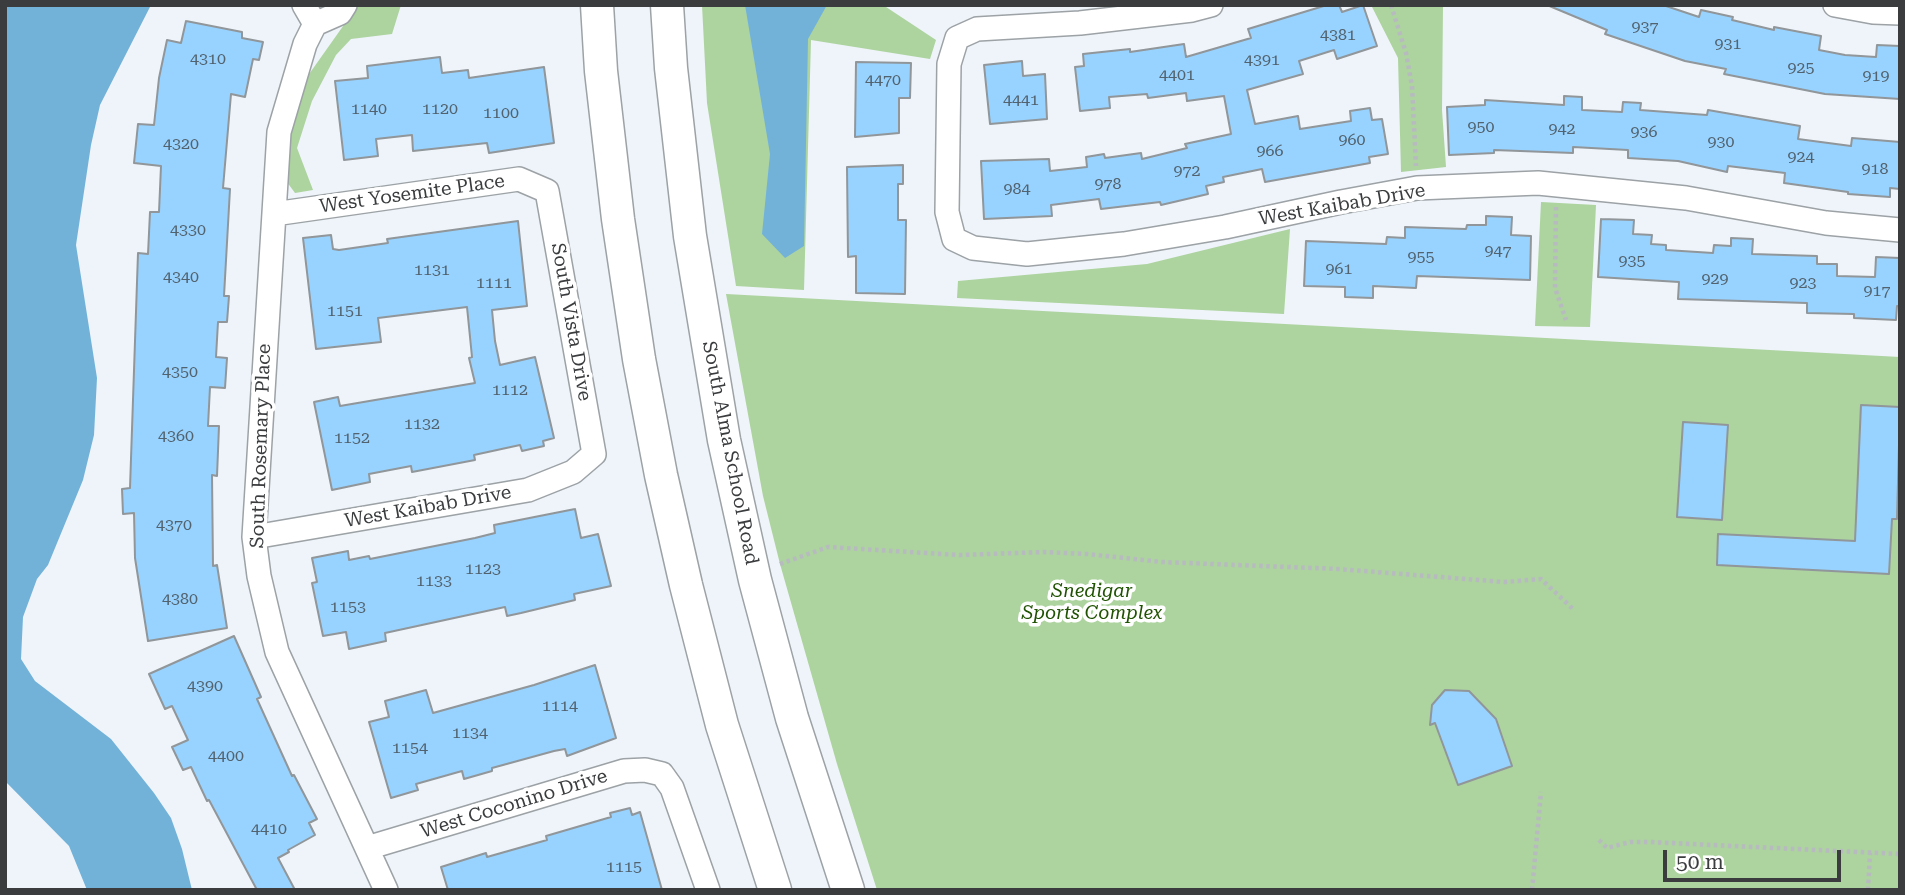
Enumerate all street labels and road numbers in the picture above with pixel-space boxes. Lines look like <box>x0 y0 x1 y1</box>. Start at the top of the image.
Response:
street label: West Yosemite Place <box>318 170 506 218</box>
street label: West Kaibab Drive <box>1257 179 1427 231</box>
street label: South Vista Drive <box>546 241 596 403</box>
street label: South Alma School Road <box>697 339 763 567</box>
street label: South Rosemary Place <box>246 343 276 549</box>
street label: West Kaibab Drive <box>343 481 513 533</box>
street label: West Coconino Drive <box>418 765 610 843</box>

